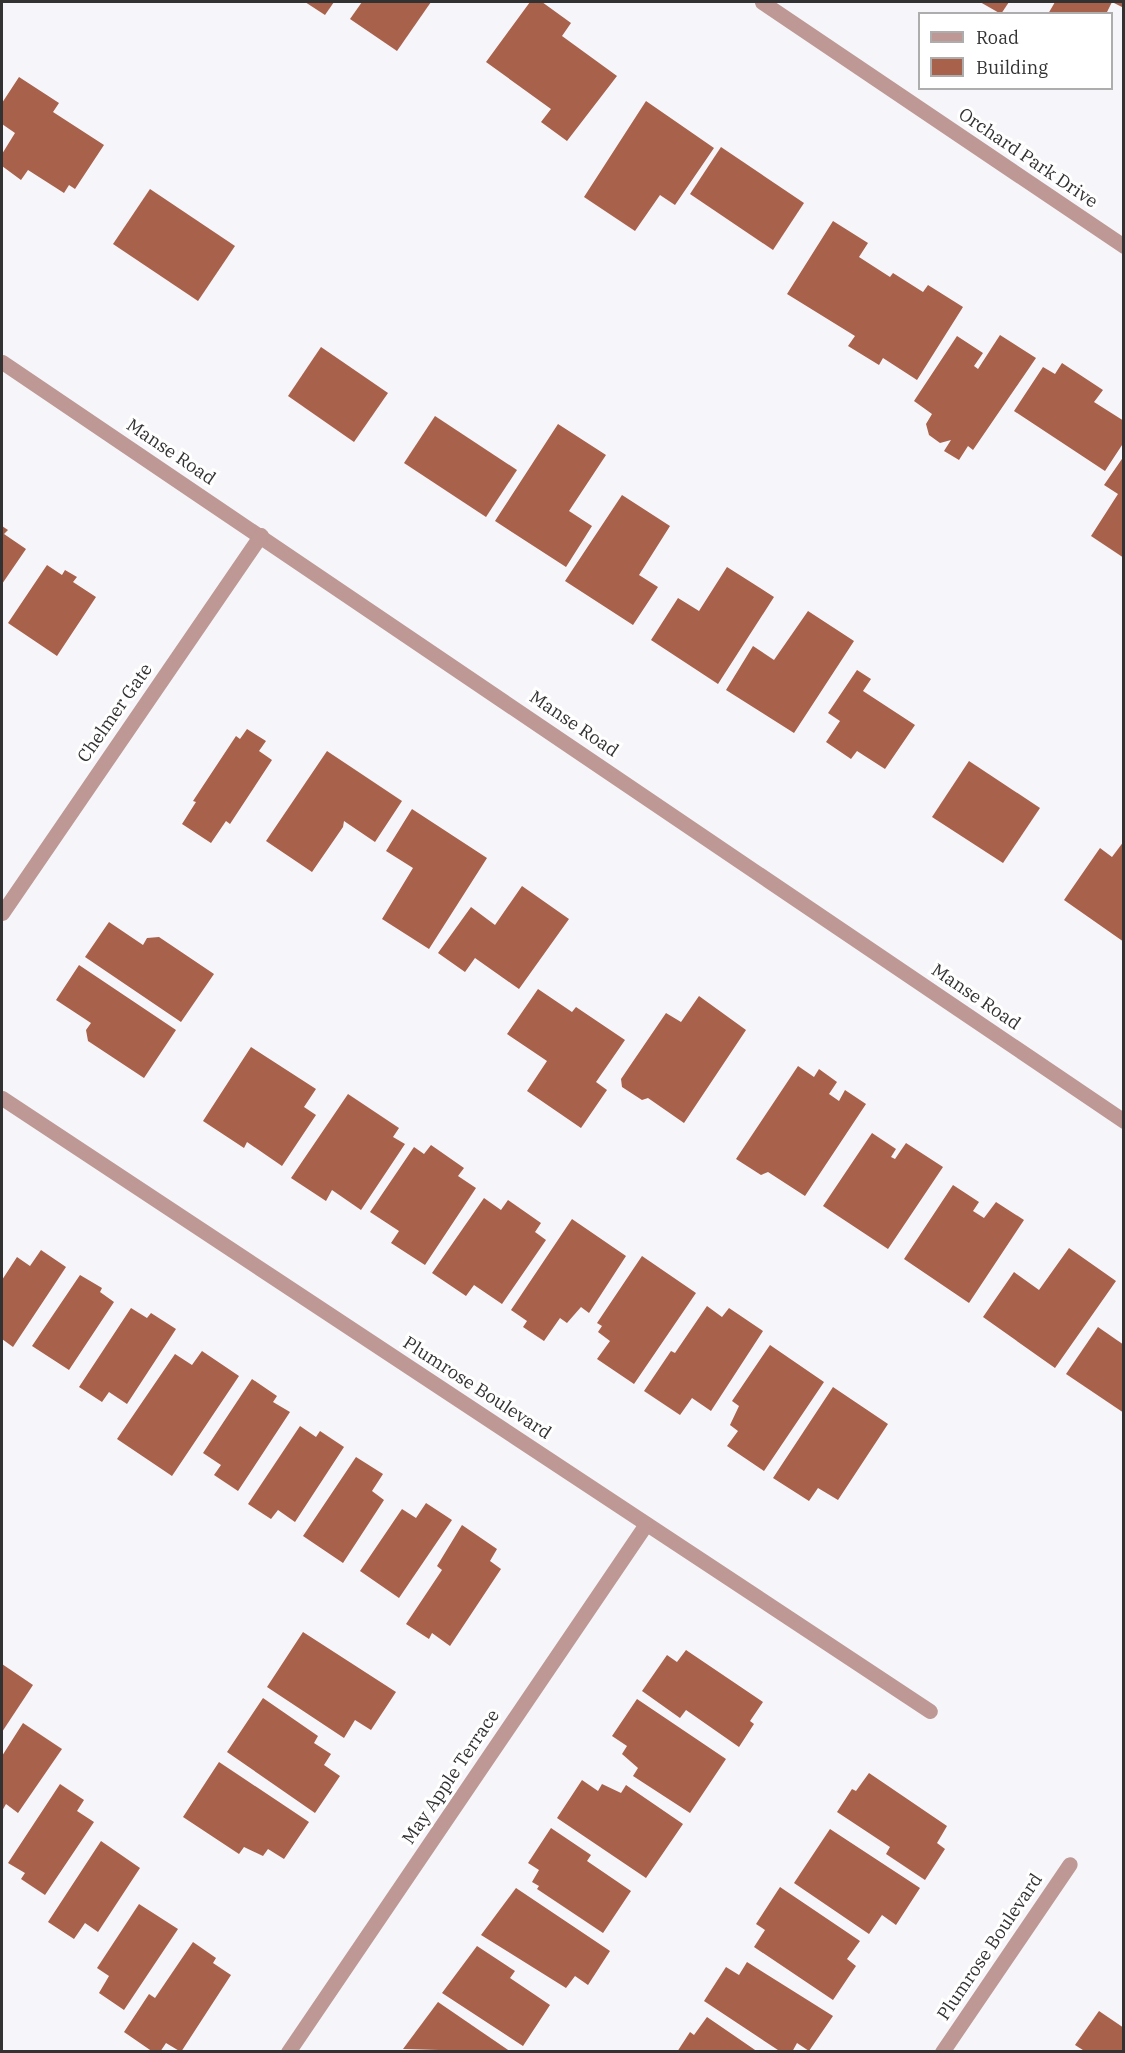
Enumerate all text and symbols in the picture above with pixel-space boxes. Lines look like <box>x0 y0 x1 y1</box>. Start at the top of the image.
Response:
legend <box>918 12 1113 90</box>
text: Road <box>976 26 1019 49</box>
text: Building <box>976 56 1048 79</box>
street label: Orchard Park Drive <box>954 103 1102 213</box>
street label: Manse Road <box>122 414 220 490</box>
street label: Chelmer Gate <box>73 659 157 767</box>
street label: Manse Road <box>525 686 623 762</box>
street label: Manse Road <box>927 959 1025 1035</box>
street label: Plumrose Boulevard <box>399 1332 555 1444</box>
street label: May Apple Terrace <box>398 1706 504 1848</box>
street label: Plumrose Boulevard <box>933 1870 1047 2024</box>

